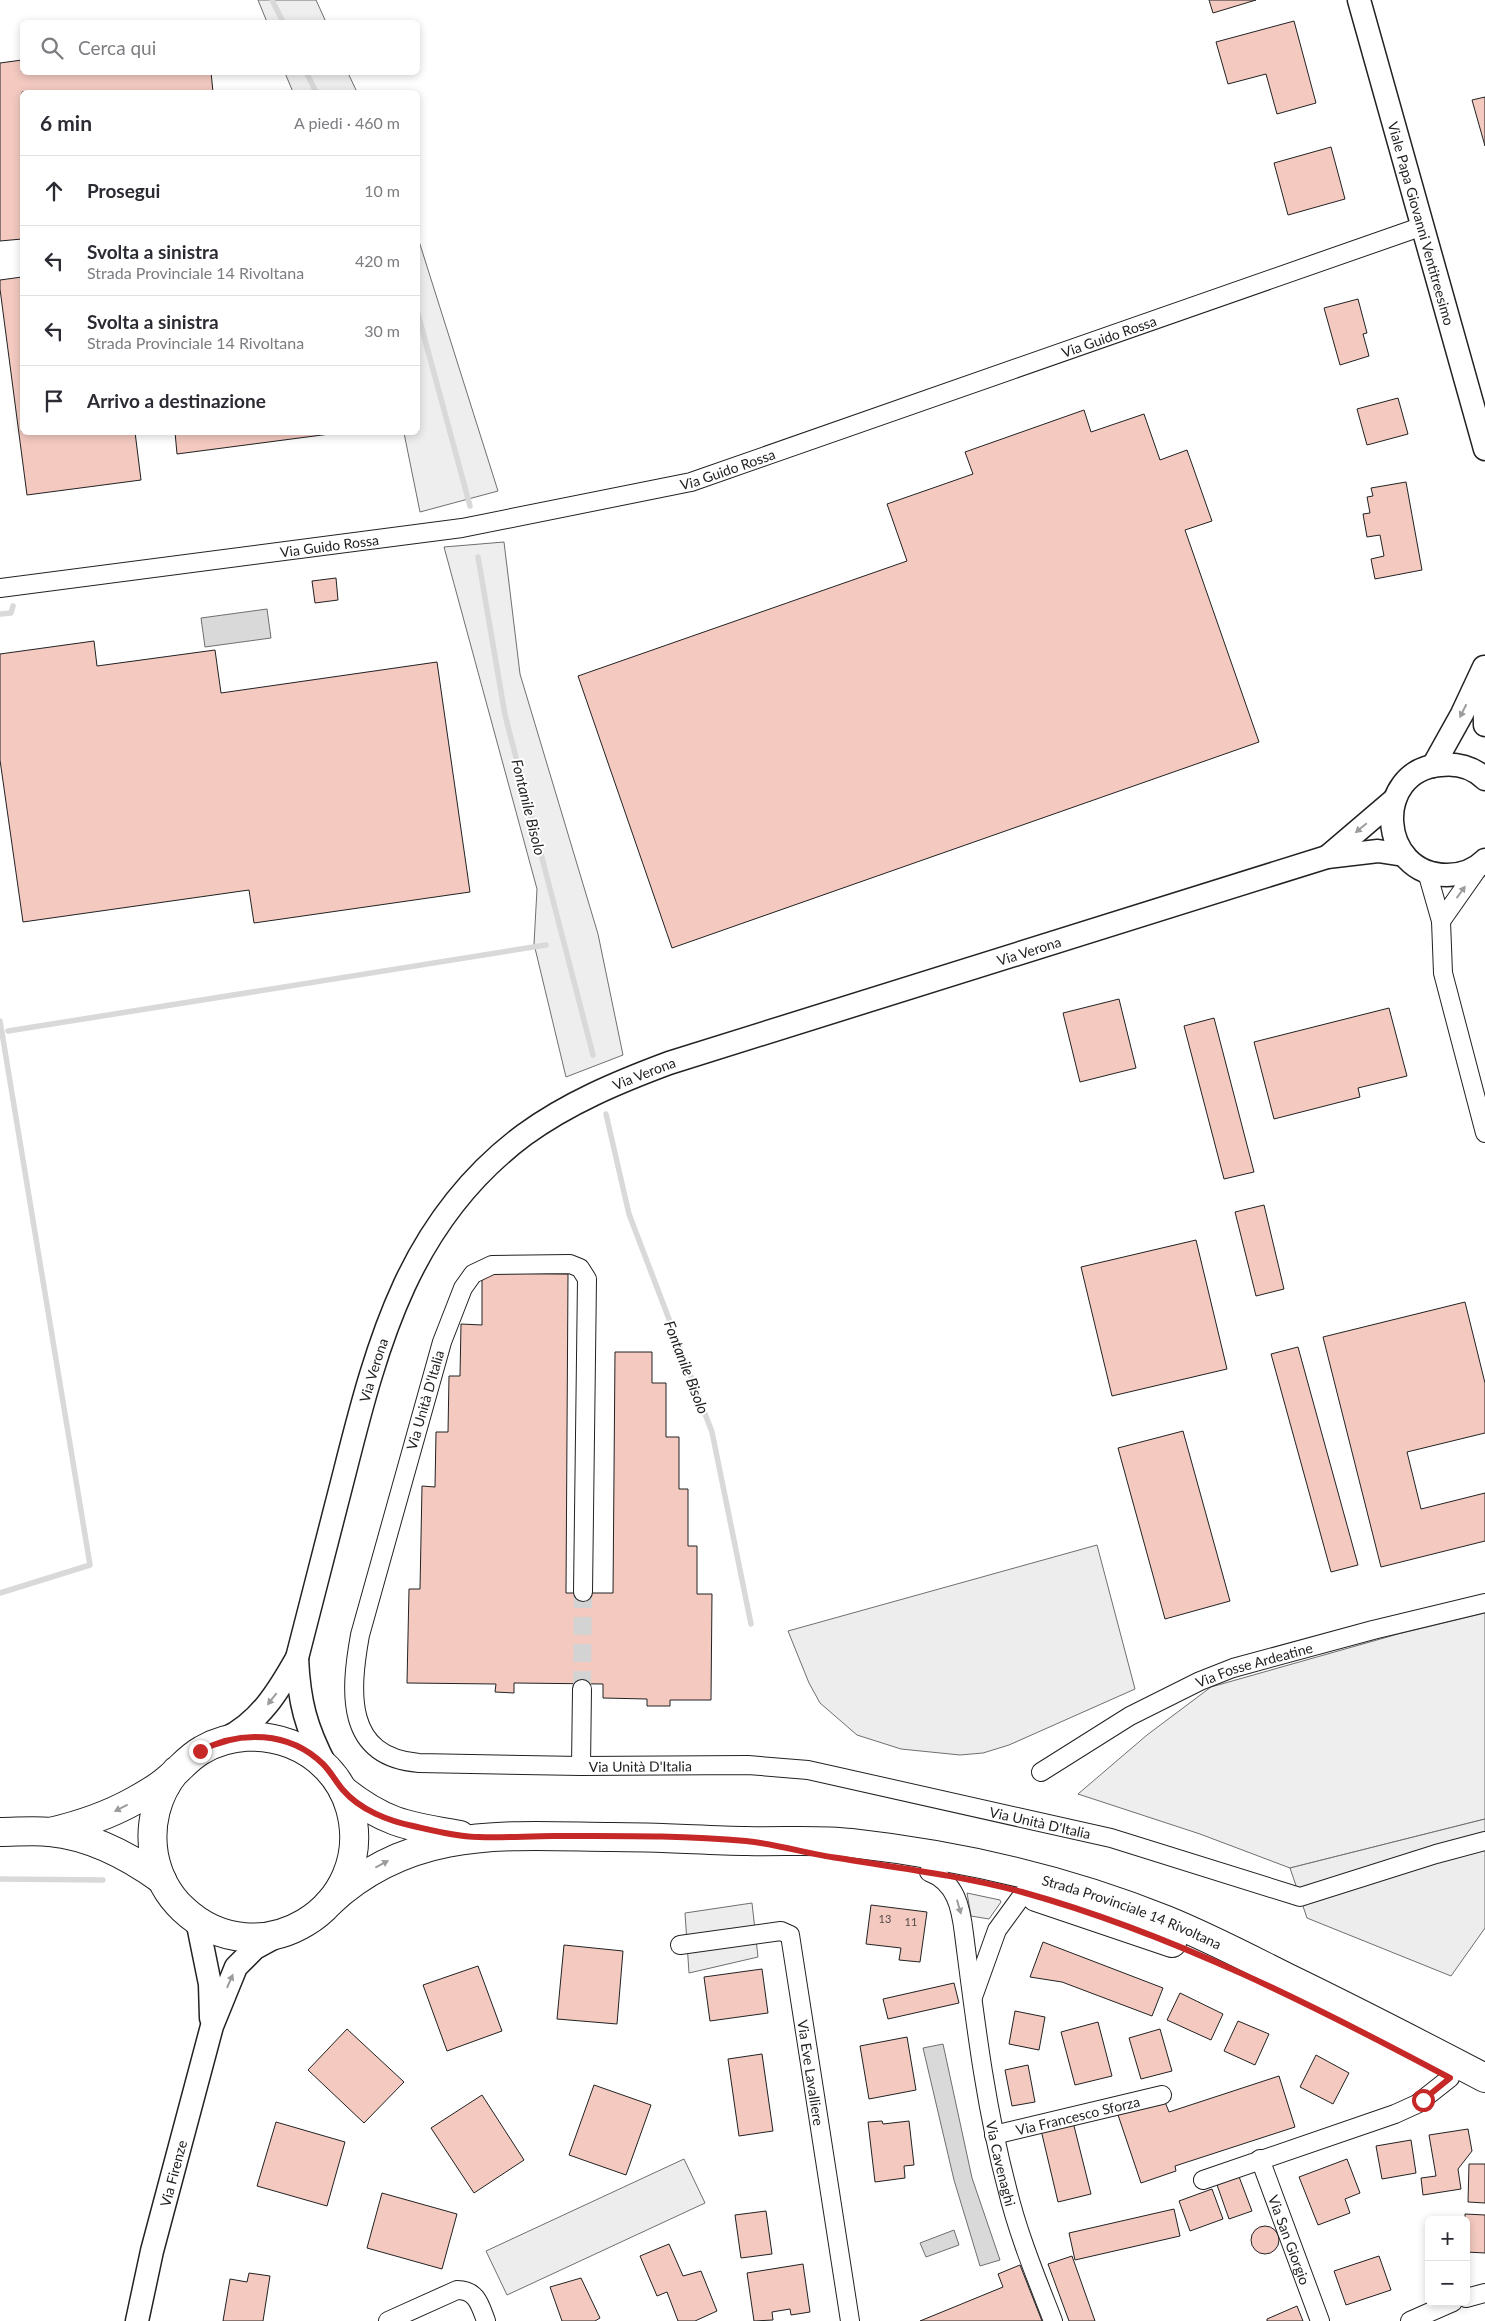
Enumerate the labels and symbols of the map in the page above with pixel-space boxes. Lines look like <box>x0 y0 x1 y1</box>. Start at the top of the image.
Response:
street label: Viale Papa Giovanni Ventitreesimo <box>1385 120 1458 327</box>
street label: Via Guido Rossa <box>1059 311 1159 360</box>
street label: Via Guido Rossa <box>678 445 777 493</box>
street label: Via Guido Rossa <box>279 530 380 560</box>
one-way arrow <box>1459 704 1467 718</box>
water label: Fontanile Bisolo <box>508 757 550 857</box>
one-way arrow <box>1354 822 1367 833</box>
one-way arrow <box>1456 886 1466 899</box>
street label: Via Verona <box>995 932 1063 968</box>
street label: Via Verona <box>610 1053 677 1093</box>
water label: Fontanile Bisolo <box>661 1318 713 1416</box>
street label: Via Verona <box>355 1336 391 1404</box>
street label: Via Unità D'Italia <box>403 1348 447 1452</box>
street label: Via Fosse Ardeatine <box>1193 1638 1314 1690</box>
one-way arrow <box>266 1692 277 1705</box>
route end <box>189 1740 212 1763</box>
street label: Via Unità D'Italia <box>589 1757 692 1774</box>
street label: Via Unità D'Italia <box>988 1803 1093 1842</box>
one-way arrow <box>114 1804 128 1812</box>
one-way arrow <box>375 1860 390 1868</box>
street label: Strada Provinciale 14 Rivoltana <box>1040 1871 1225 1952</box>
one-way arrow <box>955 1900 963 1915</box>
house number: 13 <box>879 1912 891 1925</box>
house number: 11 <box>905 1915 917 1928</box>
one-way arrow <box>226 1974 234 1988</box>
street label: Via Eve Lavalliere <box>795 2018 828 2127</box>
route start <box>1412 2089 1435 2112</box>
street label: Via Francesco Sforza <box>1014 2092 1141 2138</box>
street label: Via Cavenaghi <box>983 2119 1020 2208</box>
street label: Via Firenze <box>156 2138 190 2209</box>
street label: Via San Giorgio <box>1266 2192 1314 2287</box>

